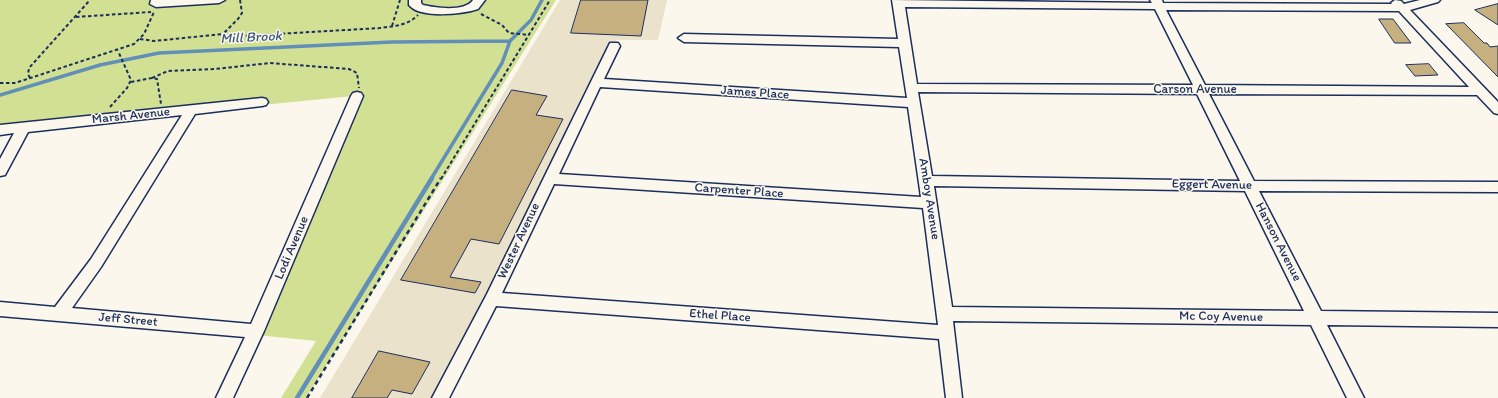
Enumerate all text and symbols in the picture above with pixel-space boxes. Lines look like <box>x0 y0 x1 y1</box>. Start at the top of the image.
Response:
water label: Mill Brook <box>220 28 282 48</box>
street label: Carson Avenue <box>1153 82 1237 98</box>
street label: James Place <box>720 83 790 103</box>
street label: Marsh Avenue <box>91 104 171 128</box>
street label: Amboy Avenue <box>915 157 943 241</box>
street label: Eggert Avenue <box>1172 177 1252 193</box>
street label: Carpenter Place <box>694 180 784 202</box>
street label: Wester Avenue <box>495 200 543 282</box>
street label: Hanson Avenue <box>1251 200 1305 284</box>
street label: Lodi Avenue <box>272 214 312 282</box>
street label: Ethel Place <box>689 306 751 326</box>
street label: Mc Coy Avenue <box>1179 308 1263 326</box>
street label: Jeff Street <box>98 310 158 330</box>

